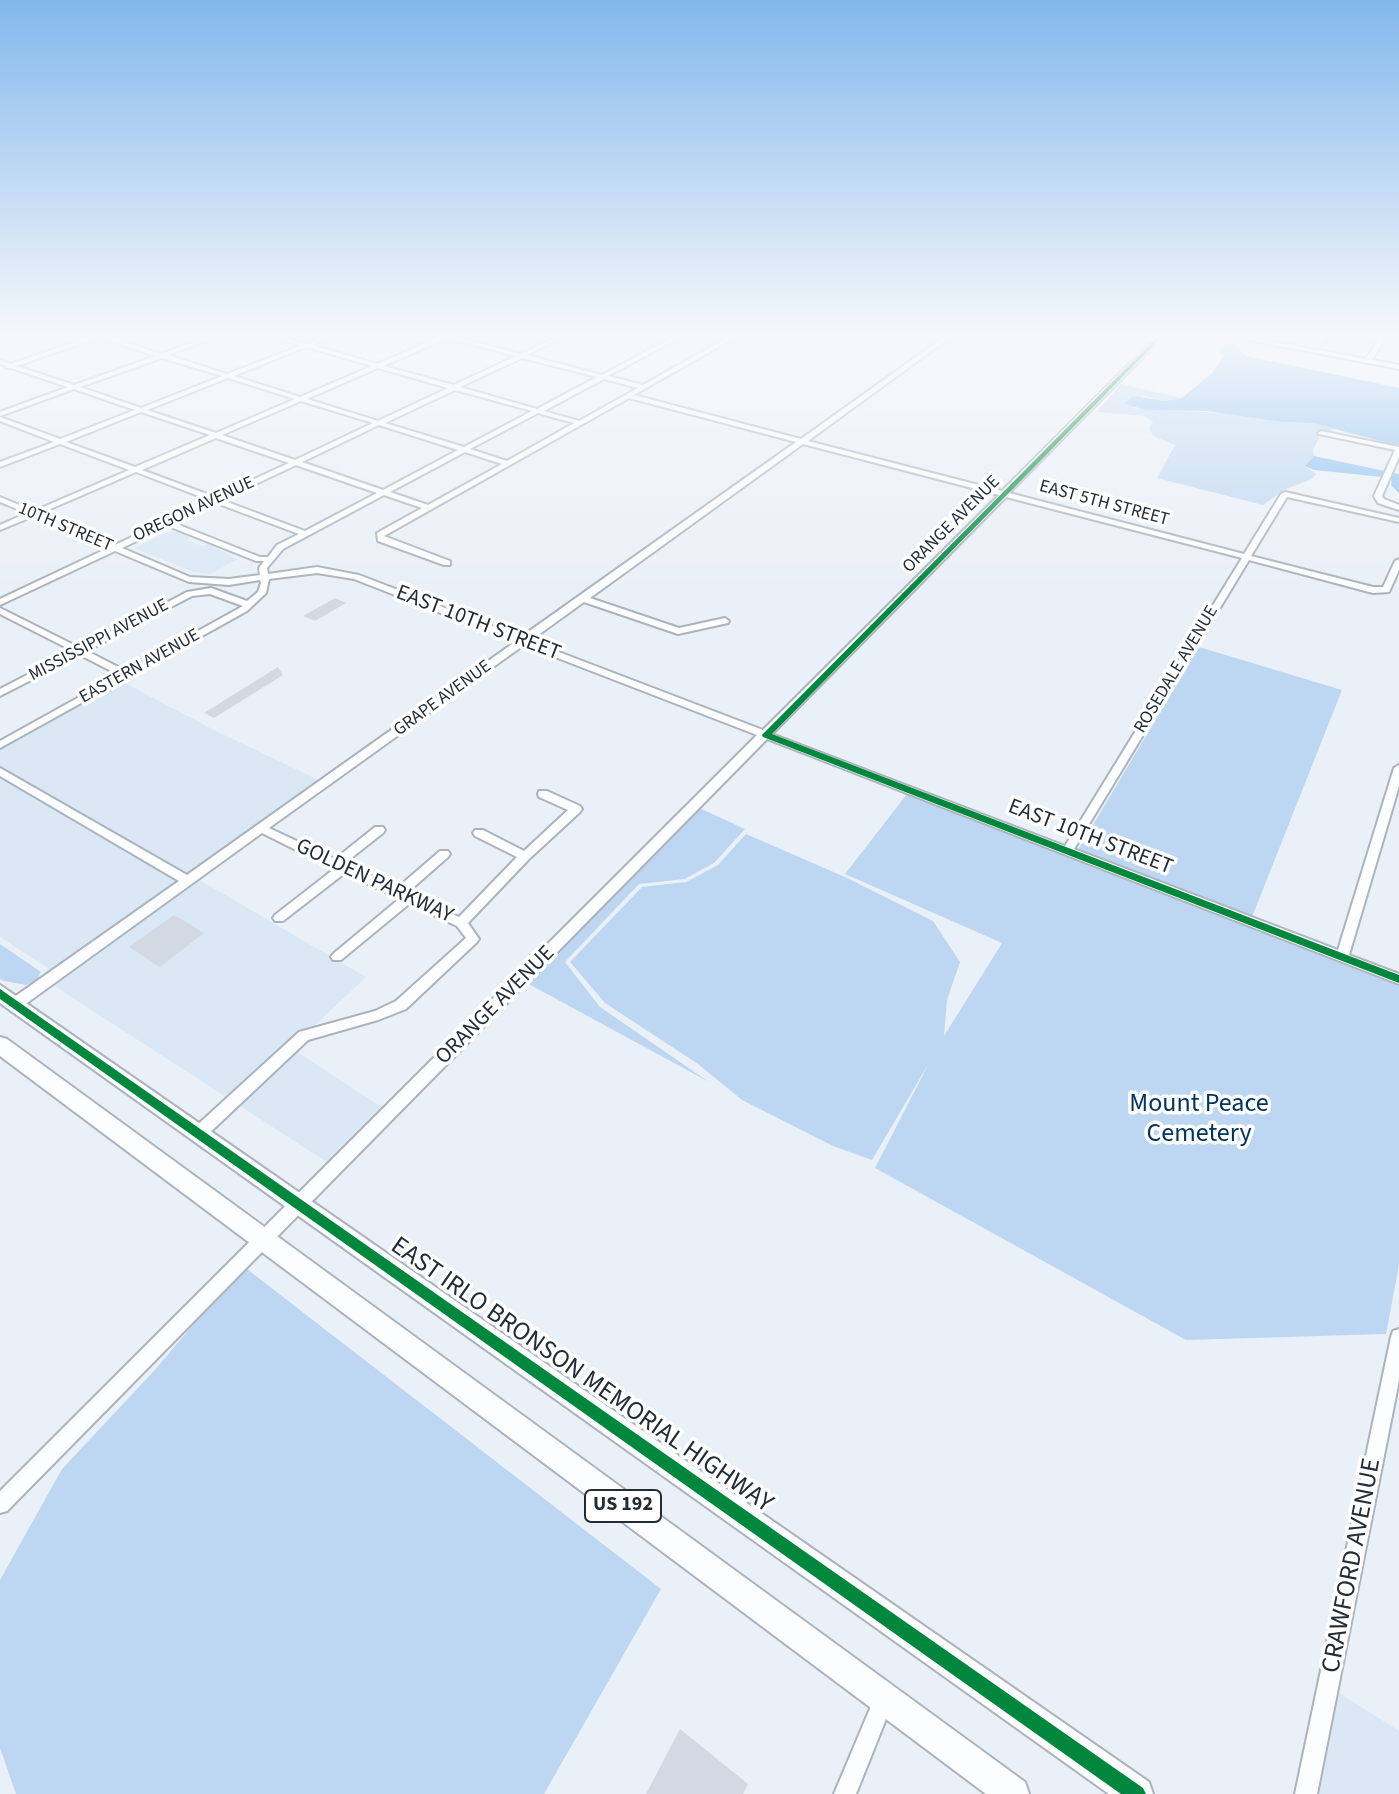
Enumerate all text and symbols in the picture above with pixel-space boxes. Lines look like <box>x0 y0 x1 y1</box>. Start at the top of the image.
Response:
street label: ORANGE AVENUE <box>899 472 1005 578</box>
street label: OREGON AVENUE <box>130 473 258 547</box>
street label: EAST 5TH STREET <box>1037 476 1171 532</box>
street label: 10TH STREET <box>14 498 116 558</box>
street label: EAST 10TH STREET <box>392 580 564 668</box>
street label: MISSISSIPPI AVENUE <box>26 595 172 687</box>
street label: ROSEDALE AVENUE <box>1130 602 1224 738</box>
street label: EASTERN AVENUE <box>76 625 204 709</box>
street label: GRAPE AVENUE <box>390 656 496 742</box>
street label: EAST 10TH STREET <box>1004 794 1176 882</box>
street label: GOLDEN PARKWAY <box>291 834 457 930</box>
street label: ORANGE AVENUE <box>431 941 561 1071</box>
park label: Mount Peace Cemetery <box>1129 1089 1269 1150</box>
street label: EAST IRLO BRONSON MEMORIAL HIGHWAY <box>384 1231 778 1521</box>
street label: CRAWFORD AVENUE <box>1317 1456 1389 1676</box>
road number: US 192 <box>585 1490 661 1522</box>

